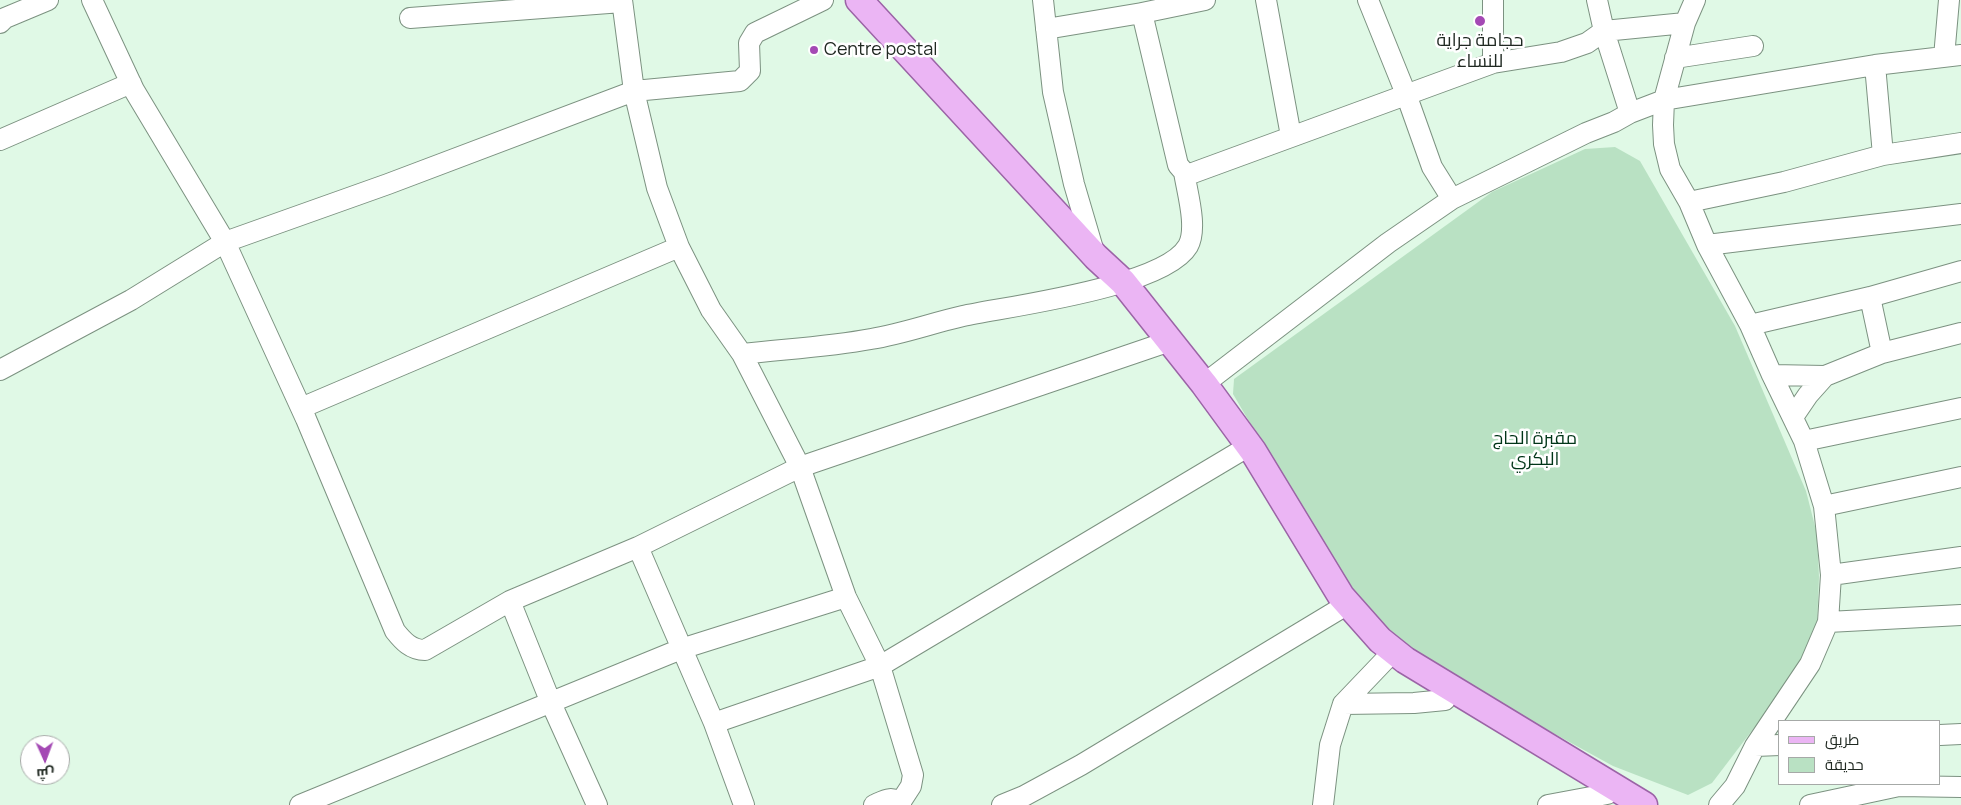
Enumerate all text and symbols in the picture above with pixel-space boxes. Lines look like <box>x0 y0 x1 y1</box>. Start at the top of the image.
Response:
marker: حجامة جراية للنساء <box>1473 14 1487 28</box>
place label: حجامة جراية للنساء <box>1436 30 1524 72</box>
place label: Centre postal <box>824 39 938 61</box>
marker: Centre postal <box>808 44 820 56</box>
park label: مقبرة الحاج البكري <box>1493 428 1577 470</box>
legend <box>1778 720 1941 785</box>
text: طريق <box>1825 729 1859 750</box>
north arrow <box>20 735 70 785</box>
text: حديقة <box>1825 754 1864 775</box>
text: ش <box>36 765 55 784</box>

